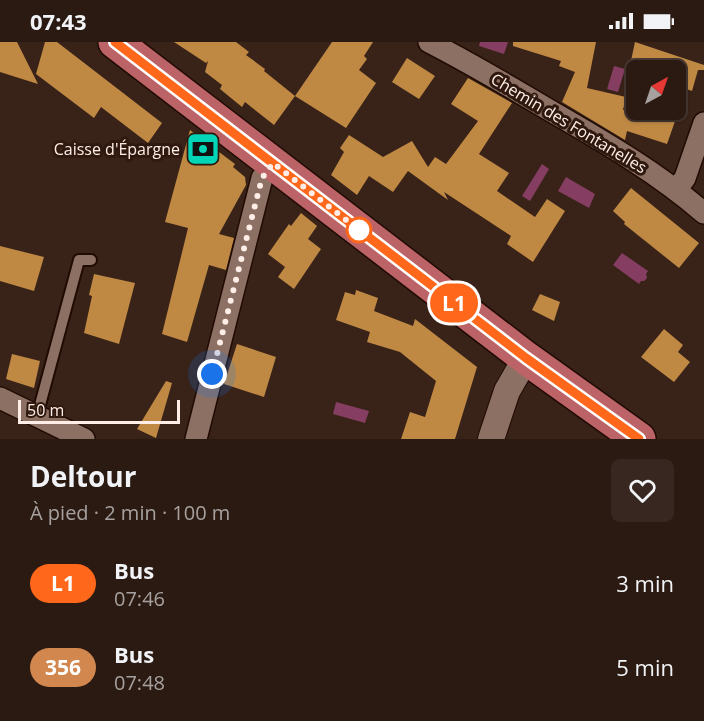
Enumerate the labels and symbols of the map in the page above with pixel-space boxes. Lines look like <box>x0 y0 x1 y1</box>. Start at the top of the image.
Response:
north arrow <box>626 60 686 120</box>
street label: Chemin des Fontanelles <box>487 68 651 178</box>
bank icon: Caisse d'Épargne <box>185 131 221 167</box>
place label: Caisse d'Épargne <box>54 138 180 160</box>
unlabelled marker <box>346 217 372 243</box>
line badge: L1 <box>427 284 481 322</box>
your location <box>197 359 227 389</box>
scale bar <box>18 397 180 424</box>

